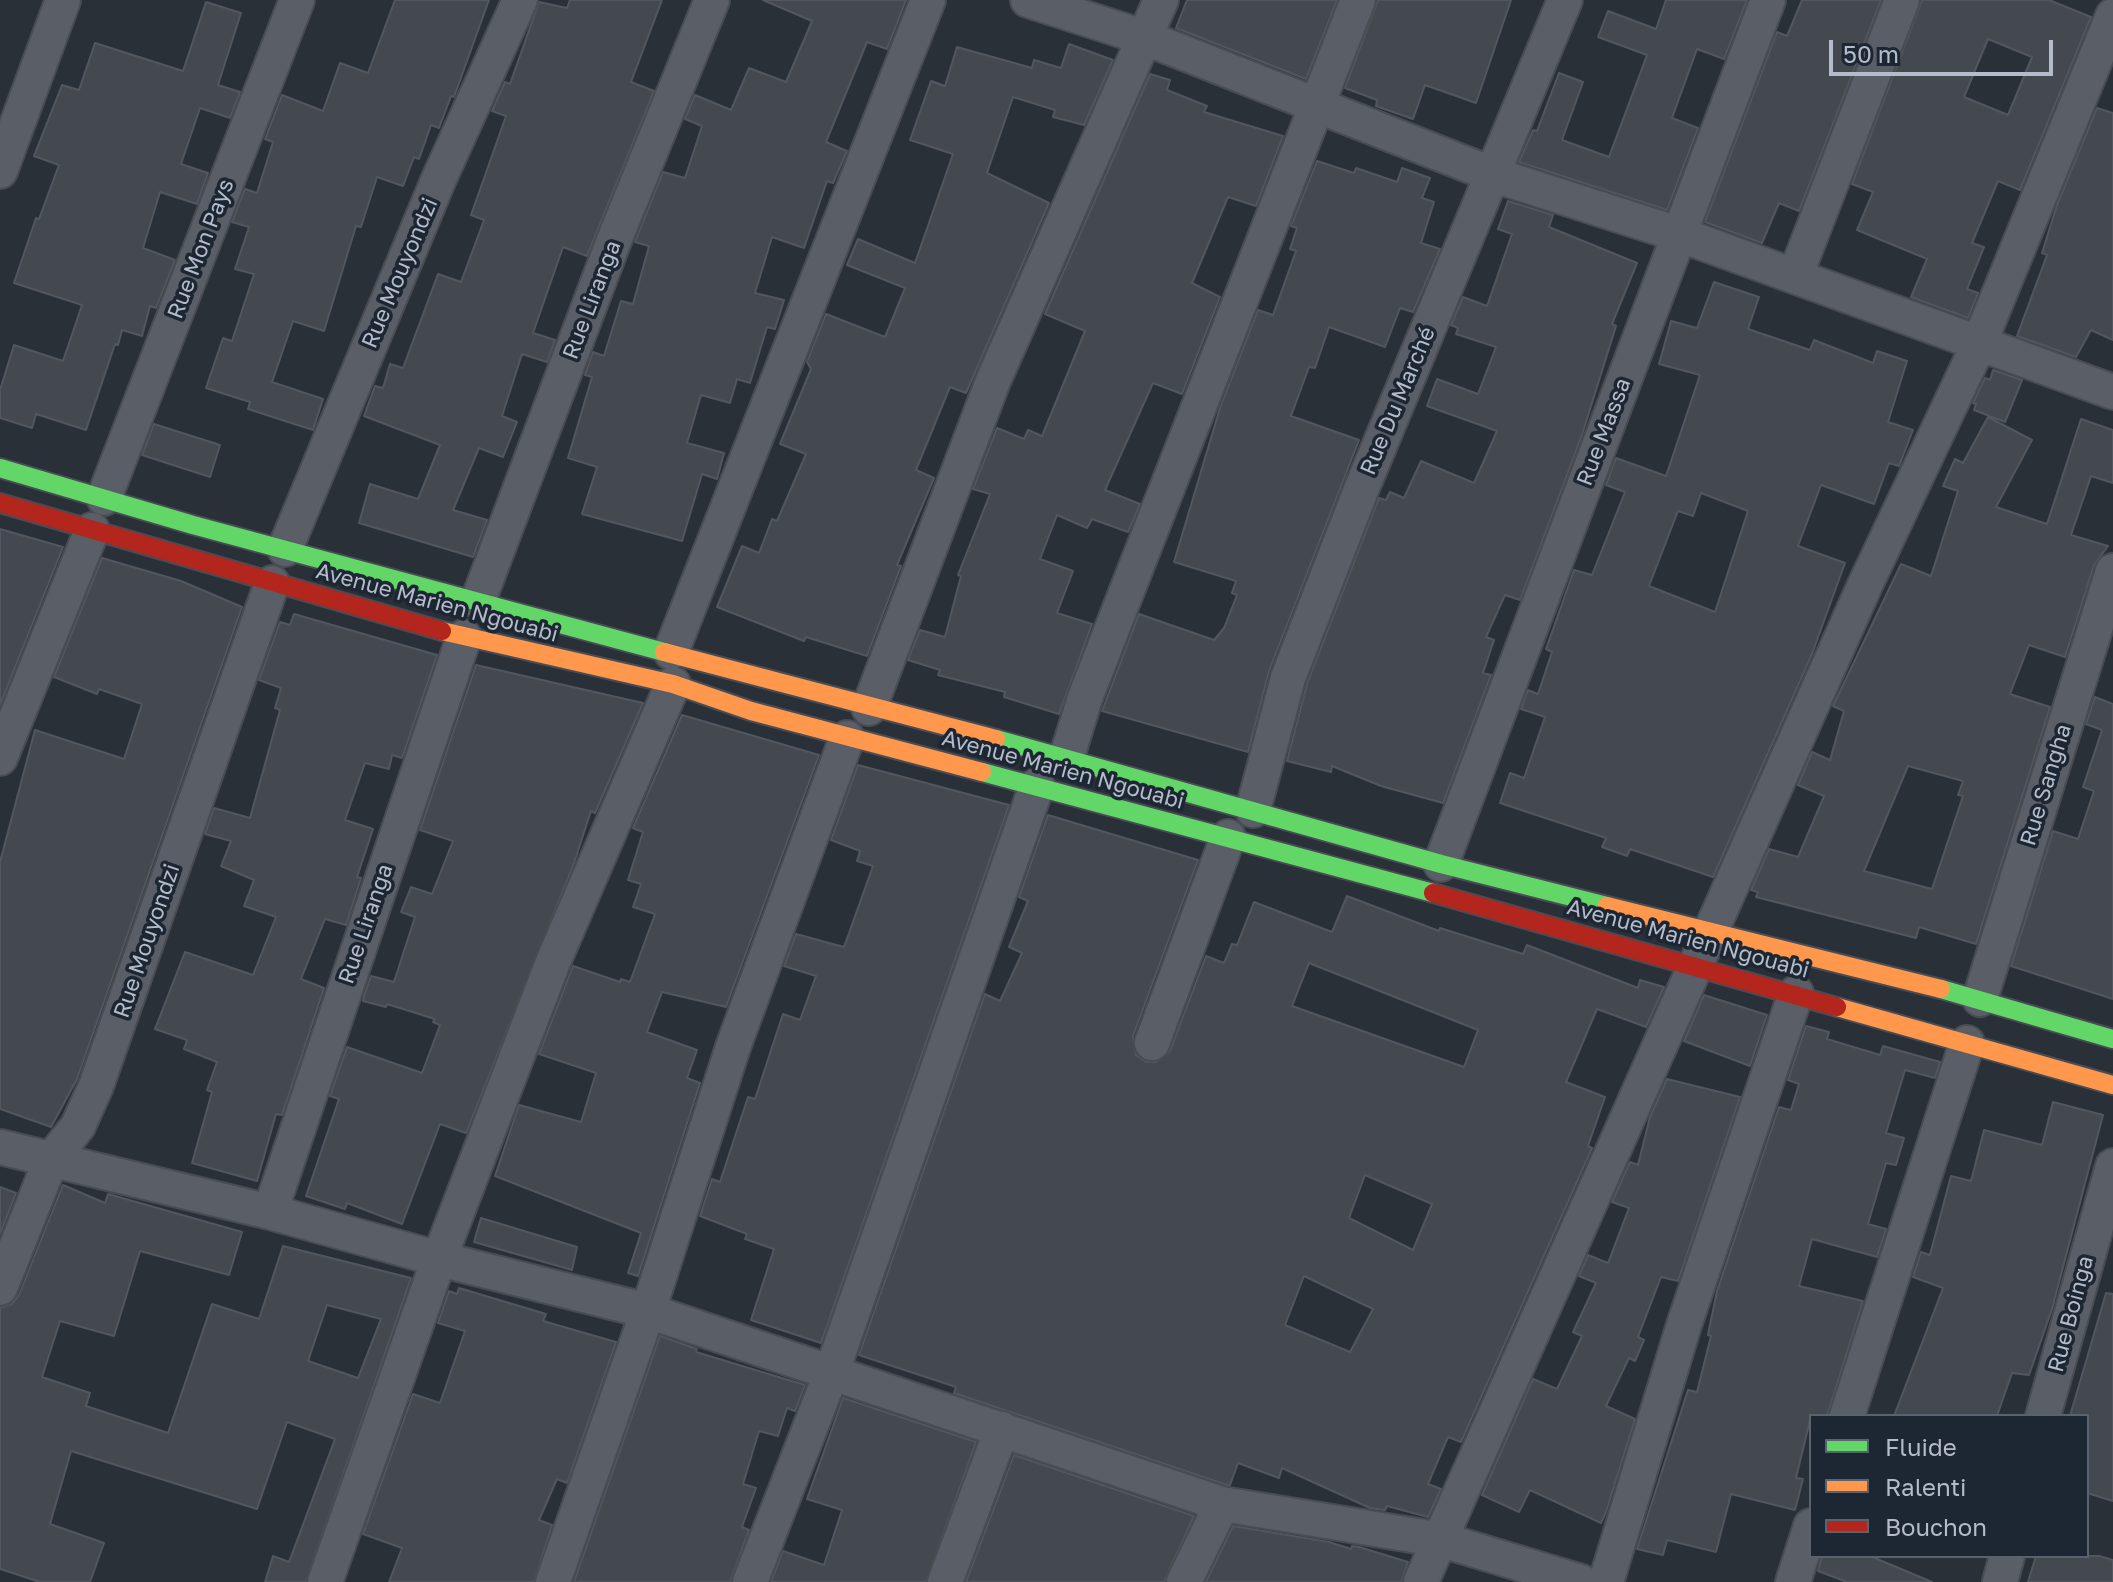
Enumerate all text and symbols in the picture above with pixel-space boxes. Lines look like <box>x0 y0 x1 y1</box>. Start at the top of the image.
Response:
scale bar <box>1833 24 2057 74</box>
text: 50 m <box>1843 39 1899 68</box>
street label: Rue Mon Pays <box>162 175 240 323</box>
street label: Rue Mouyondzi <box>356 194 444 352</box>
street label: Rue Liranga <box>557 237 627 363</box>
street label: Rue Du Marché <box>1355 323 1441 479</box>
street label: Rue Massa <box>1571 374 1637 490</box>
street label: Avenue Marien Ngouabi <box>313 558 561 648</box>
street label: Rue Sangha <box>2015 721 2077 849</box>
street label: Avenue Marien Ngouabi <box>939 725 1187 815</box>
street label: Rue Mouyondzi <box>108 861 186 1021</box>
street label: Rue Liranga <box>333 861 399 987</box>
street label: Avenue Marien Ngouabi <box>1564 894 1812 984</box>
street label: Rue Boinga <box>2043 1253 2099 1375</box>
legend <box>1809 1414 2089 1558</box>
text: Fluide <box>1885 1432 1957 1461</box>
text: Ralenti <box>1885 1472 1967 1501</box>
text: Bouchon <box>1885 1512 1987 1541</box>

